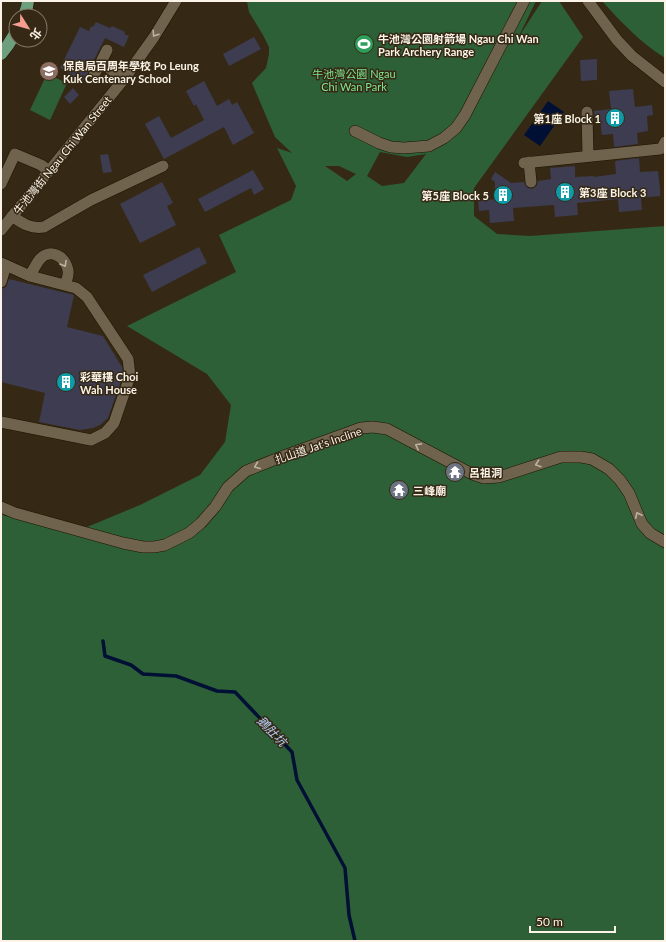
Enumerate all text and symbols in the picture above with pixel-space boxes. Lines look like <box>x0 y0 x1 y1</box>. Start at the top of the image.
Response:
north arrow <box>8 8 48 48</box>
text: 北 <box>28 26 45 43</box>
one-way arrow <box>152 30 160 37</box>
place label: 牛池灣公園射箭場 Ngau Chi Wan Park Archery Range <box>378 32 539 58</box>
sports icon: 牛池灣公園射箭場 Ngau Chi Wan Park Archery Range <box>353 33 375 55</box>
place label: 保良局百周年學校 Po Leung Kuk Centenary School <box>63 59 199 85</box>
school or university icon: 保良局百周年學校 Po Leung Kuk Centenary School <box>38 60 60 82</box>
park label: 牛池灣公園 Ngau Chi Wan Park <box>312 67 396 93</box>
street label: 牛池灣街 Ngau Chi Wan Street <box>10 93 114 217</box>
building icon: 第1座 Block 1 <box>604 107 626 129</box>
place label: 第1座 Block 1 <box>534 112 601 125</box>
building icon: 第3座 Block 3 <box>554 181 576 203</box>
building icon: 第5座 Block 5 <box>492 184 514 206</box>
place label: 第3座 Block 3 <box>579 186 647 199</box>
place label: 第5座 Block 5 <box>422 189 489 202</box>
one-way arrow <box>60 260 67 267</box>
place label: 彩華樓 Choi Wah House <box>80 370 138 396</box>
building icon: 彩華樓 Choi Wah House <box>55 371 77 393</box>
street label: 扎山道 Jat's Incline <box>273 424 363 466</box>
one-way arrow <box>415 443 422 451</box>
one-way arrow <box>535 459 542 468</box>
temple icon: 呂祖洞 <box>444 461 466 483</box>
one-way arrow <box>253 462 260 470</box>
place label: 呂祖洞 <box>469 466 502 479</box>
temple icon: 三峰廟 <box>388 479 410 501</box>
place label: 三峰廟 <box>413 484 446 497</box>
one-way arrow <box>635 511 643 518</box>
water label: 鵝肚坑 <box>254 713 291 751</box>
scale bar <box>530 908 615 934</box>
text: 50 m <box>536 914 563 929</box>

